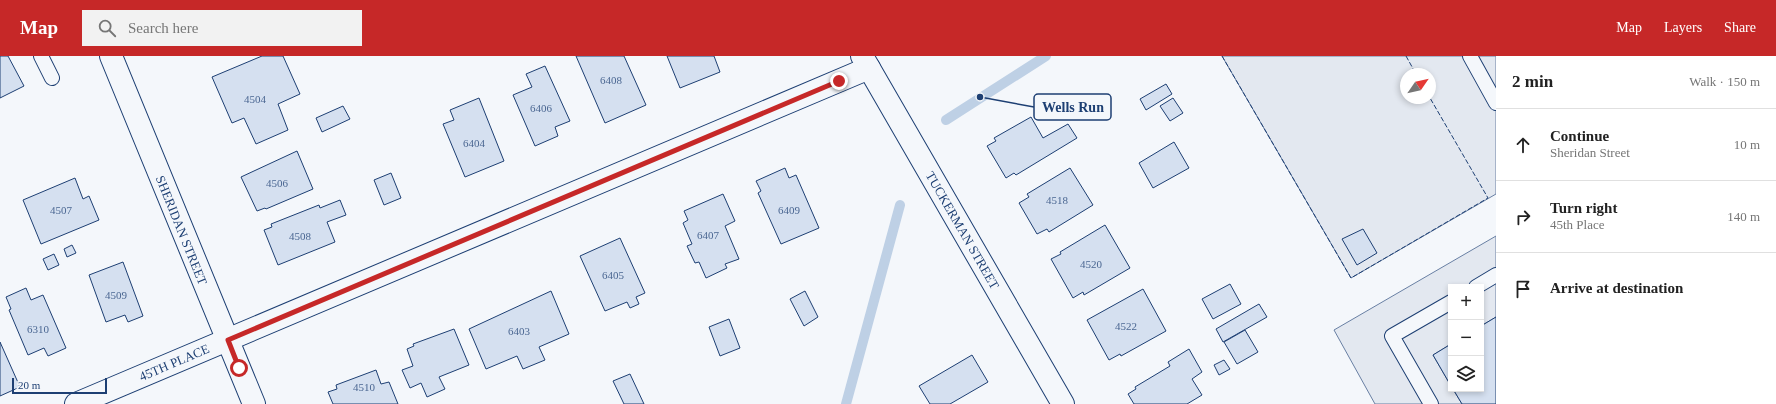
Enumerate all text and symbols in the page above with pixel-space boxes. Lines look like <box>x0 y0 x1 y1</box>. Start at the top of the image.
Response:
search box <box>82 10 362 46</box>
text: Map <box>20 17 58 38</box>
icon: search <box>96 17 118 39</box>
text: Search here <box>128 20 198 36</box>
text: Map <box>1616 20 1642 35</box>
text: Layers <box>1664 20 1702 35</box>
text: Share <box>1724 20 1756 35</box>
north arrow <box>1400 68 1436 104</box>
route end <box>830 72 848 90</box>
text: 2 min <box>1512 72 1553 91</box>
house number: 6408 <box>600 74 623 86</box>
text: Walk · 150 m <box>1689 74 1760 89</box>
house number: 4504 <box>244 93 267 105</box>
callout: Wells Run <box>1034 94 1111 120</box>
text: Wells Run <box>1042 100 1104 115</box>
house number: 6406 <box>530 102 553 114</box>
text: Continue <box>1550 128 1609 144</box>
icon: ahead <box>1512 134 1534 156</box>
house number: 6404 <box>463 137 486 149</box>
text: 10 m <box>1734 137 1760 152</box>
text: Sheridan Street <box>1550 145 1630 160</box>
street label: TUCKERMAN STREET <box>923 169 1002 292</box>
street label: SHERIDAN STREET <box>153 173 210 287</box>
house number: 4506 <box>266 177 289 189</box>
house number: 4518 <box>1046 194 1069 206</box>
text: Turn right <box>1550 200 1617 216</box>
house number: 4507 <box>50 204 73 216</box>
house number: 6409 <box>778 204 801 216</box>
icon: right <box>1512 206 1534 228</box>
text: 140 m <box>1727 209 1760 224</box>
text: 45th Place <box>1550 217 1605 232</box>
house number: 6407 <box>697 229 720 241</box>
house number: 4508 <box>289 230 312 242</box>
house number: 4520 <box>1080 258 1103 270</box>
house number: 6405 <box>602 269 625 281</box>
icon: arrive <box>1512 278 1534 300</box>
text: Arrive at destination <box>1550 280 1683 296</box>
map controls <box>1448 284 1484 392</box>
button: + <box>1448 284 1484 320</box>
house number: 4509 <box>105 289 128 301</box>
house number: 4522 <box>1115 320 1137 332</box>
button: − <box>1448 320 1484 356</box>
house number: 6310 <box>27 323 50 335</box>
house number: 6403 <box>508 325 531 337</box>
street label: 45TH PLACE <box>137 341 212 384</box>
button: layers <box>1448 356 1484 392</box>
route start <box>230 359 248 377</box>
scale bar <box>12 376 107 395</box>
text: 20 m <box>18 379 40 391</box>
house number: 4510 <box>353 381 376 393</box>

